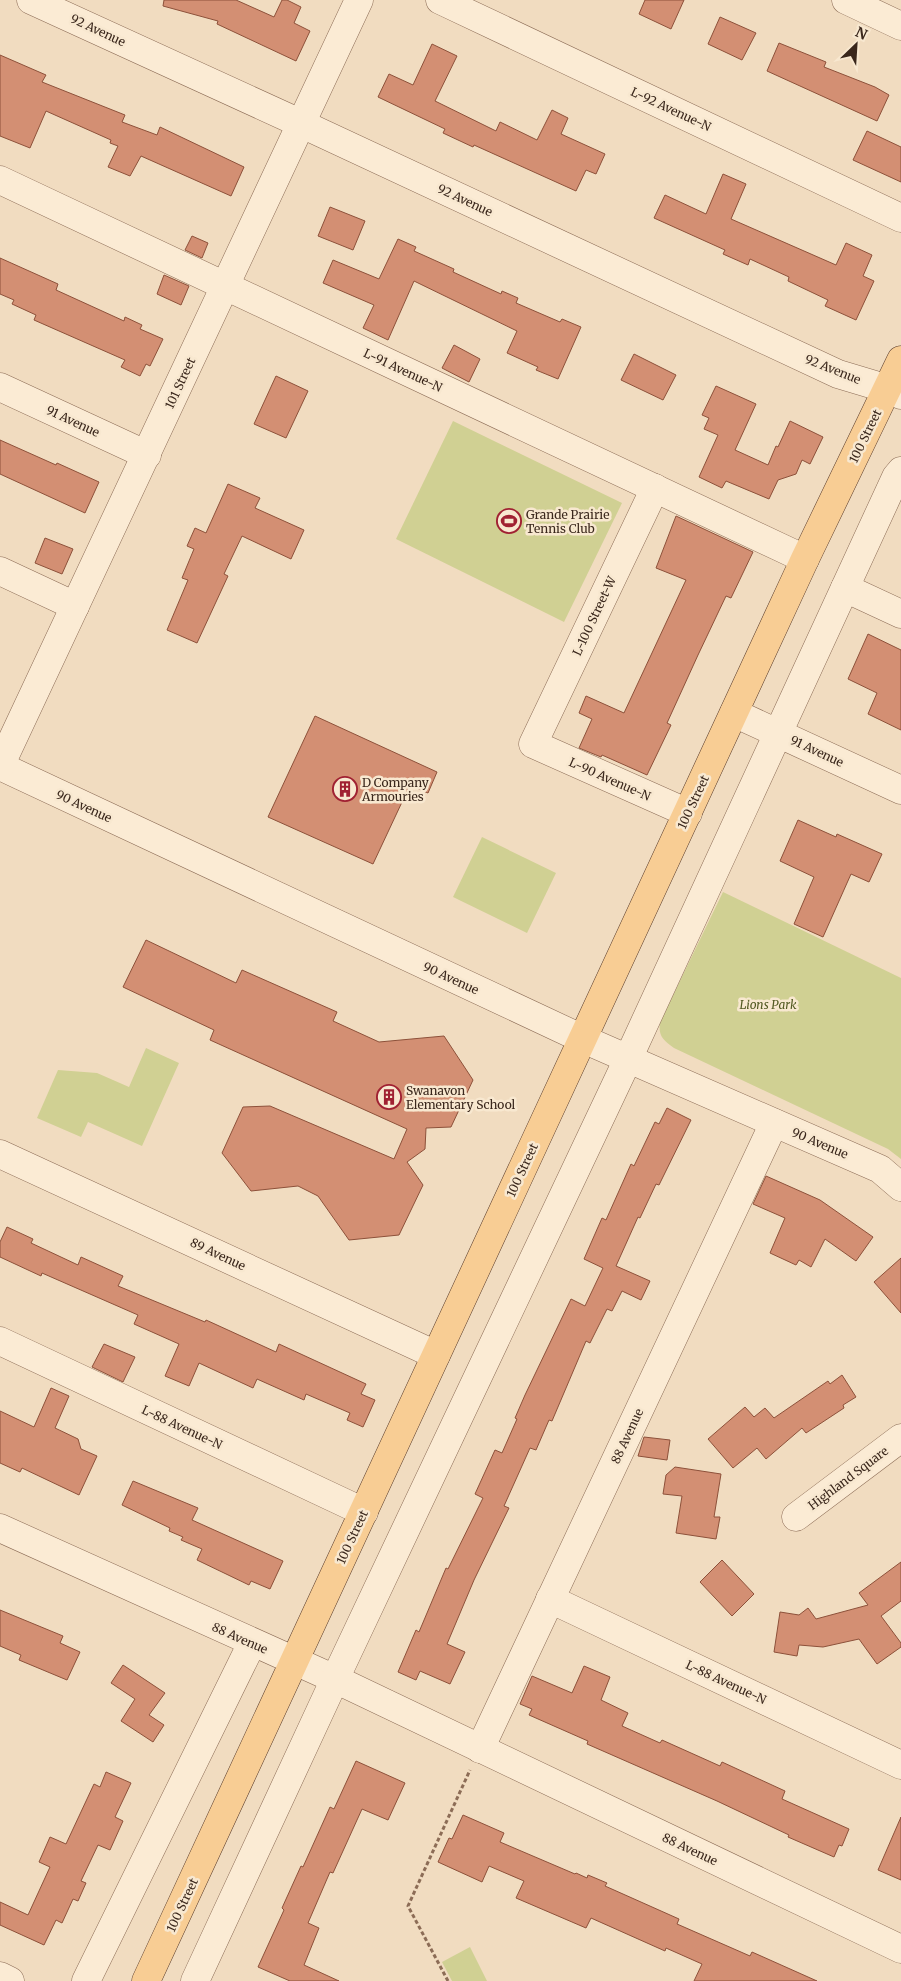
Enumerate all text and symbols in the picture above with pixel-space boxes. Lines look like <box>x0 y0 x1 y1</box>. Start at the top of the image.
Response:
street label: 92 Avenue <box>68 11 128 49</box>
north arrow <box>831 20 881 70</box>
text: N <box>853 23 870 44</box>
street label: L-92 Avenue-N <box>628 84 714 134</box>
street label: 92 Avenue <box>435 181 495 219</box>
street label: L-91 Avenue-N <box>361 345 445 395</box>
street label: 92 Avenue <box>803 351 863 387</box>
street label: 101 Street <box>162 355 199 411</box>
street label: 91 Avenue <box>44 402 102 440</box>
street label: 100 Street <box>846 407 885 465</box>
place label: Grande Prairie Tennis Club <box>526 507 609 536</box>
sports icon: Grande Prairie Tennis Club <box>496 508 522 534</box>
street label: L-100 Street-W <box>569 573 619 658</box>
street label: 91 Avenue <box>788 732 846 770</box>
street label: L-90 Avenue-N <box>567 754 654 804</box>
street label: 100 Street <box>674 772 712 831</box>
place label: D Company Armouries <box>361 775 429 804</box>
building icon: D Company Armouries <box>332 776 358 802</box>
street label: 90 Avenue <box>54 787 114 825</box>
street label: 90 Avenue <box>421 959 481 997</box>
park label: Lions Park <box>739 997 797 1012</box>
place label: Swanavon Elementary School <box>406 1083 516 1112</box>
building icon: Swanavon Elementary School <box>376 1084 402 1110</box>
street label: 90 Avenue <box>789 1124 851 1162</box>
street label: 100 Street <box>503 1140 541 1199</box>
street label: 89 Avenue <box>188 1235 248 1273</box>
street label: L-88 Avenue-N <box>139 1402 225 1452</box>
street label: 88 Avenue <box>608 1406 646 1466</box>
street label: Highland Square <box>805 1443 891 1513</box>
street label: 100 Street <box>333 1507 371 1566</box>
street label: 88 Avenue <box>210 1619 270 1657</box>
street label: L-88 Avenue-N <box>683 1657 769 1707</box>
street label: 88 Avenue <box>660 1830 720 1868</box>
street label: 100 Street <box>163 1875 201 1934</box>

